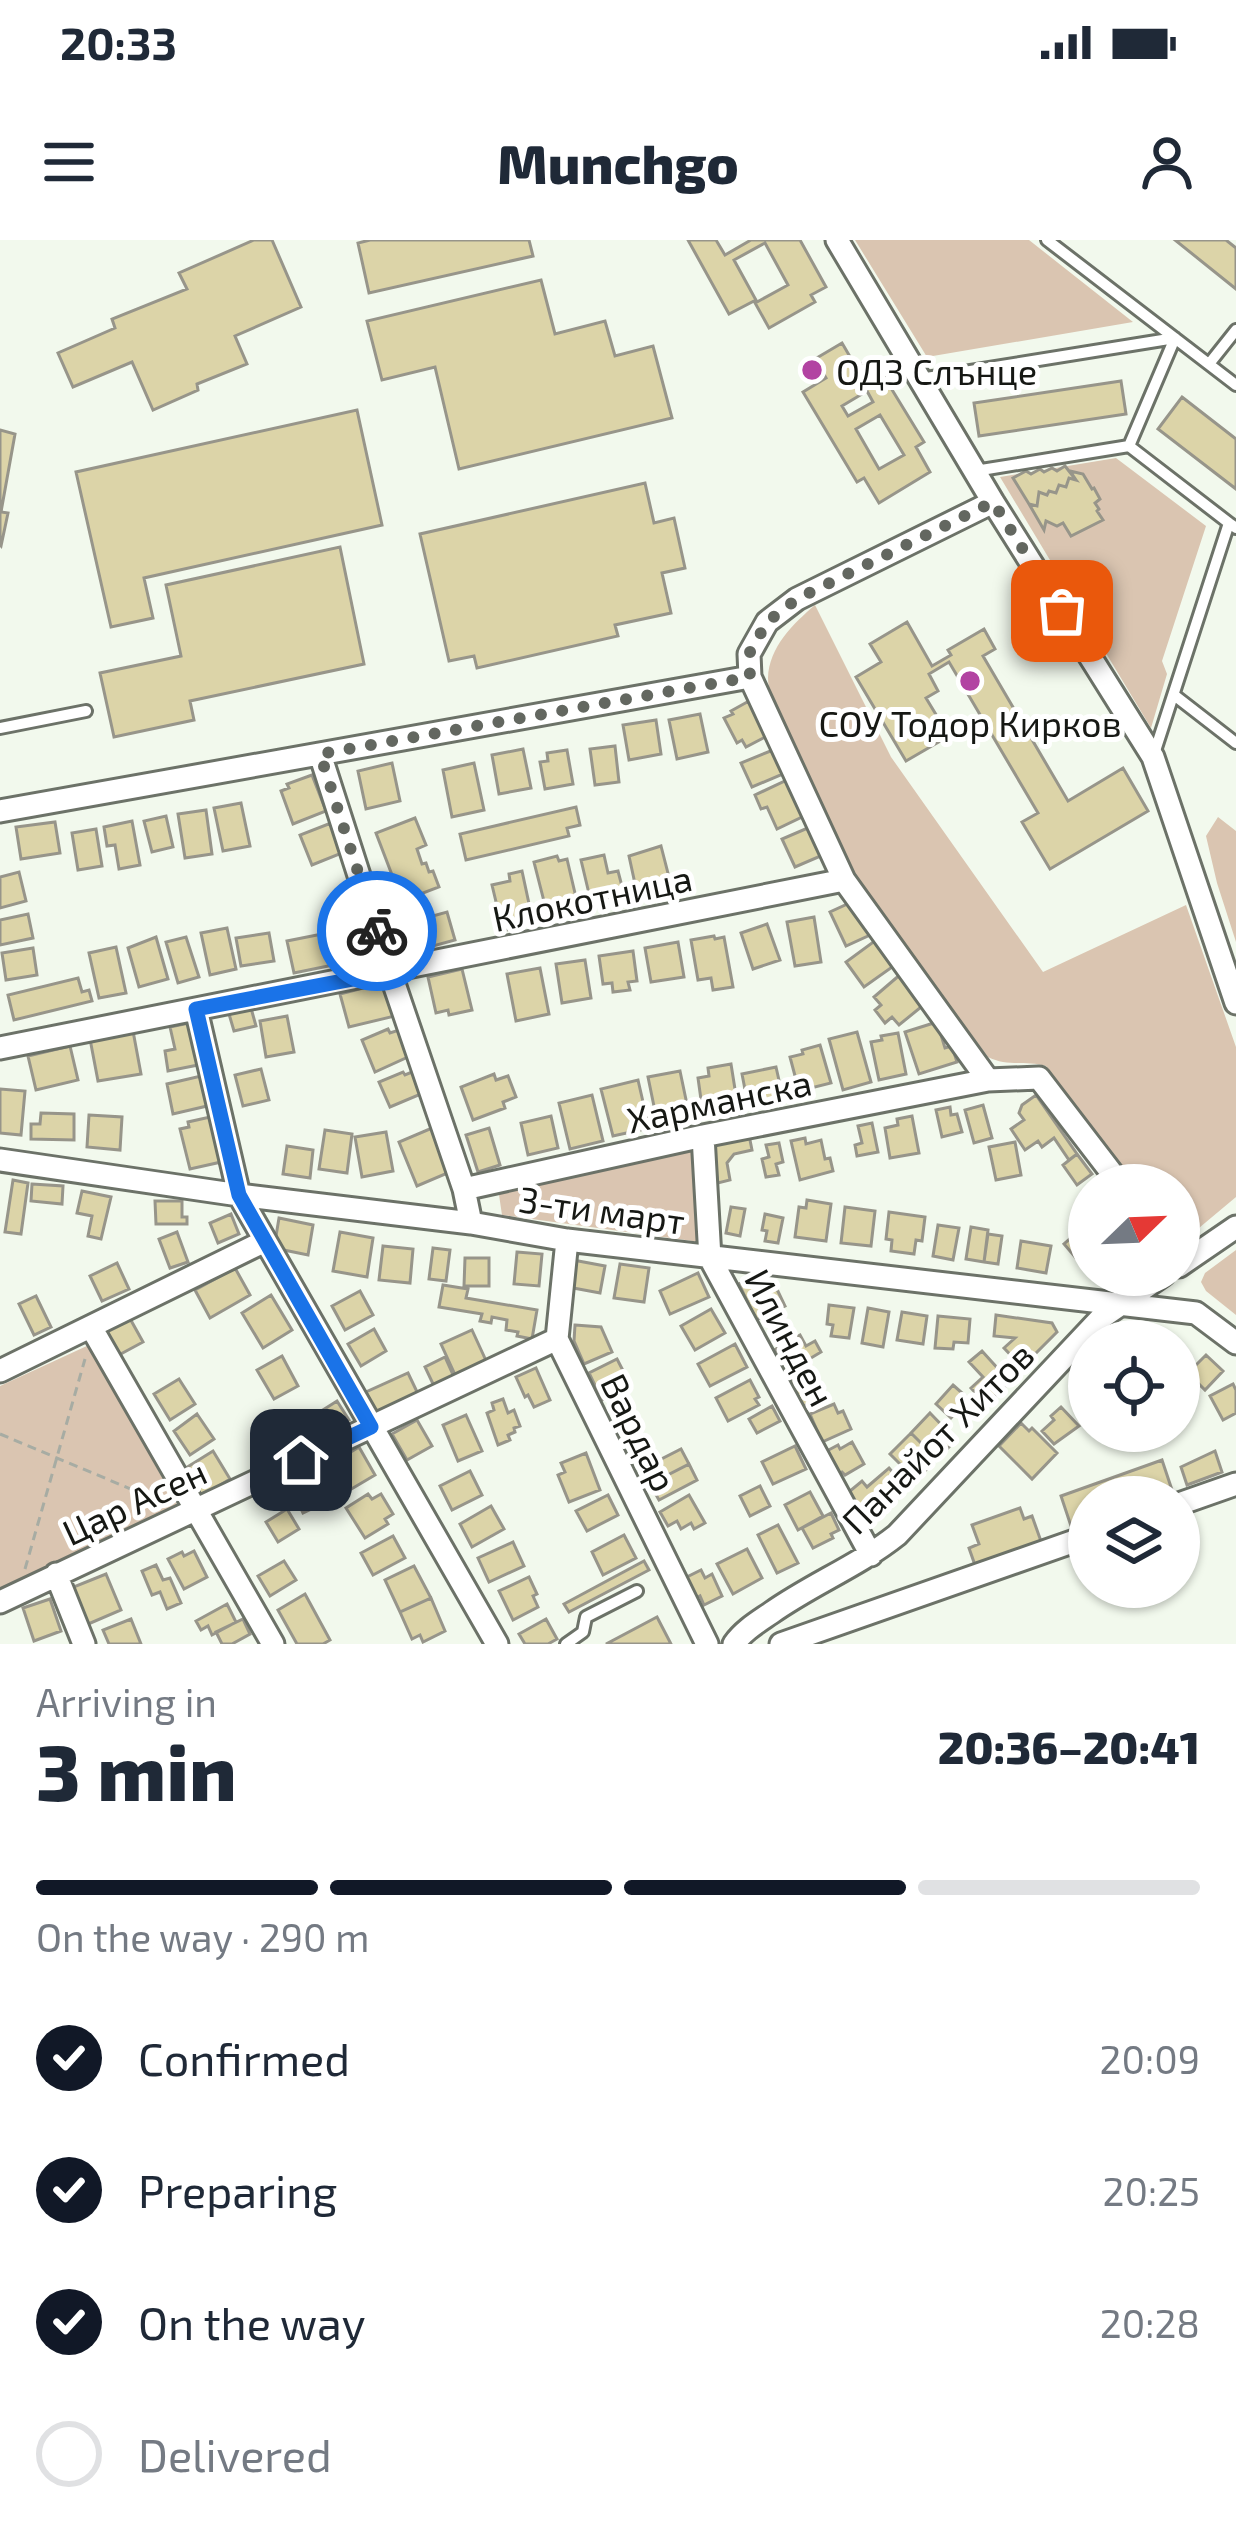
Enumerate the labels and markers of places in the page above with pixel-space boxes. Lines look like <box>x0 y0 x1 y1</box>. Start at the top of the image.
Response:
place label: ОДЗ Слънце <box>836 349 1037 392</box>
marker: ОДЗ Слънце <box>799 357 825 383</box>
pin <box>1011 560 1113 662</box>
marker: СОУ Тодор Кирков <box>957 668 983 694</box>
place label: СОУ Тодор Кирков <box>818 701 1122 744</box>
pin <box>250 1409 352 1511</box>

